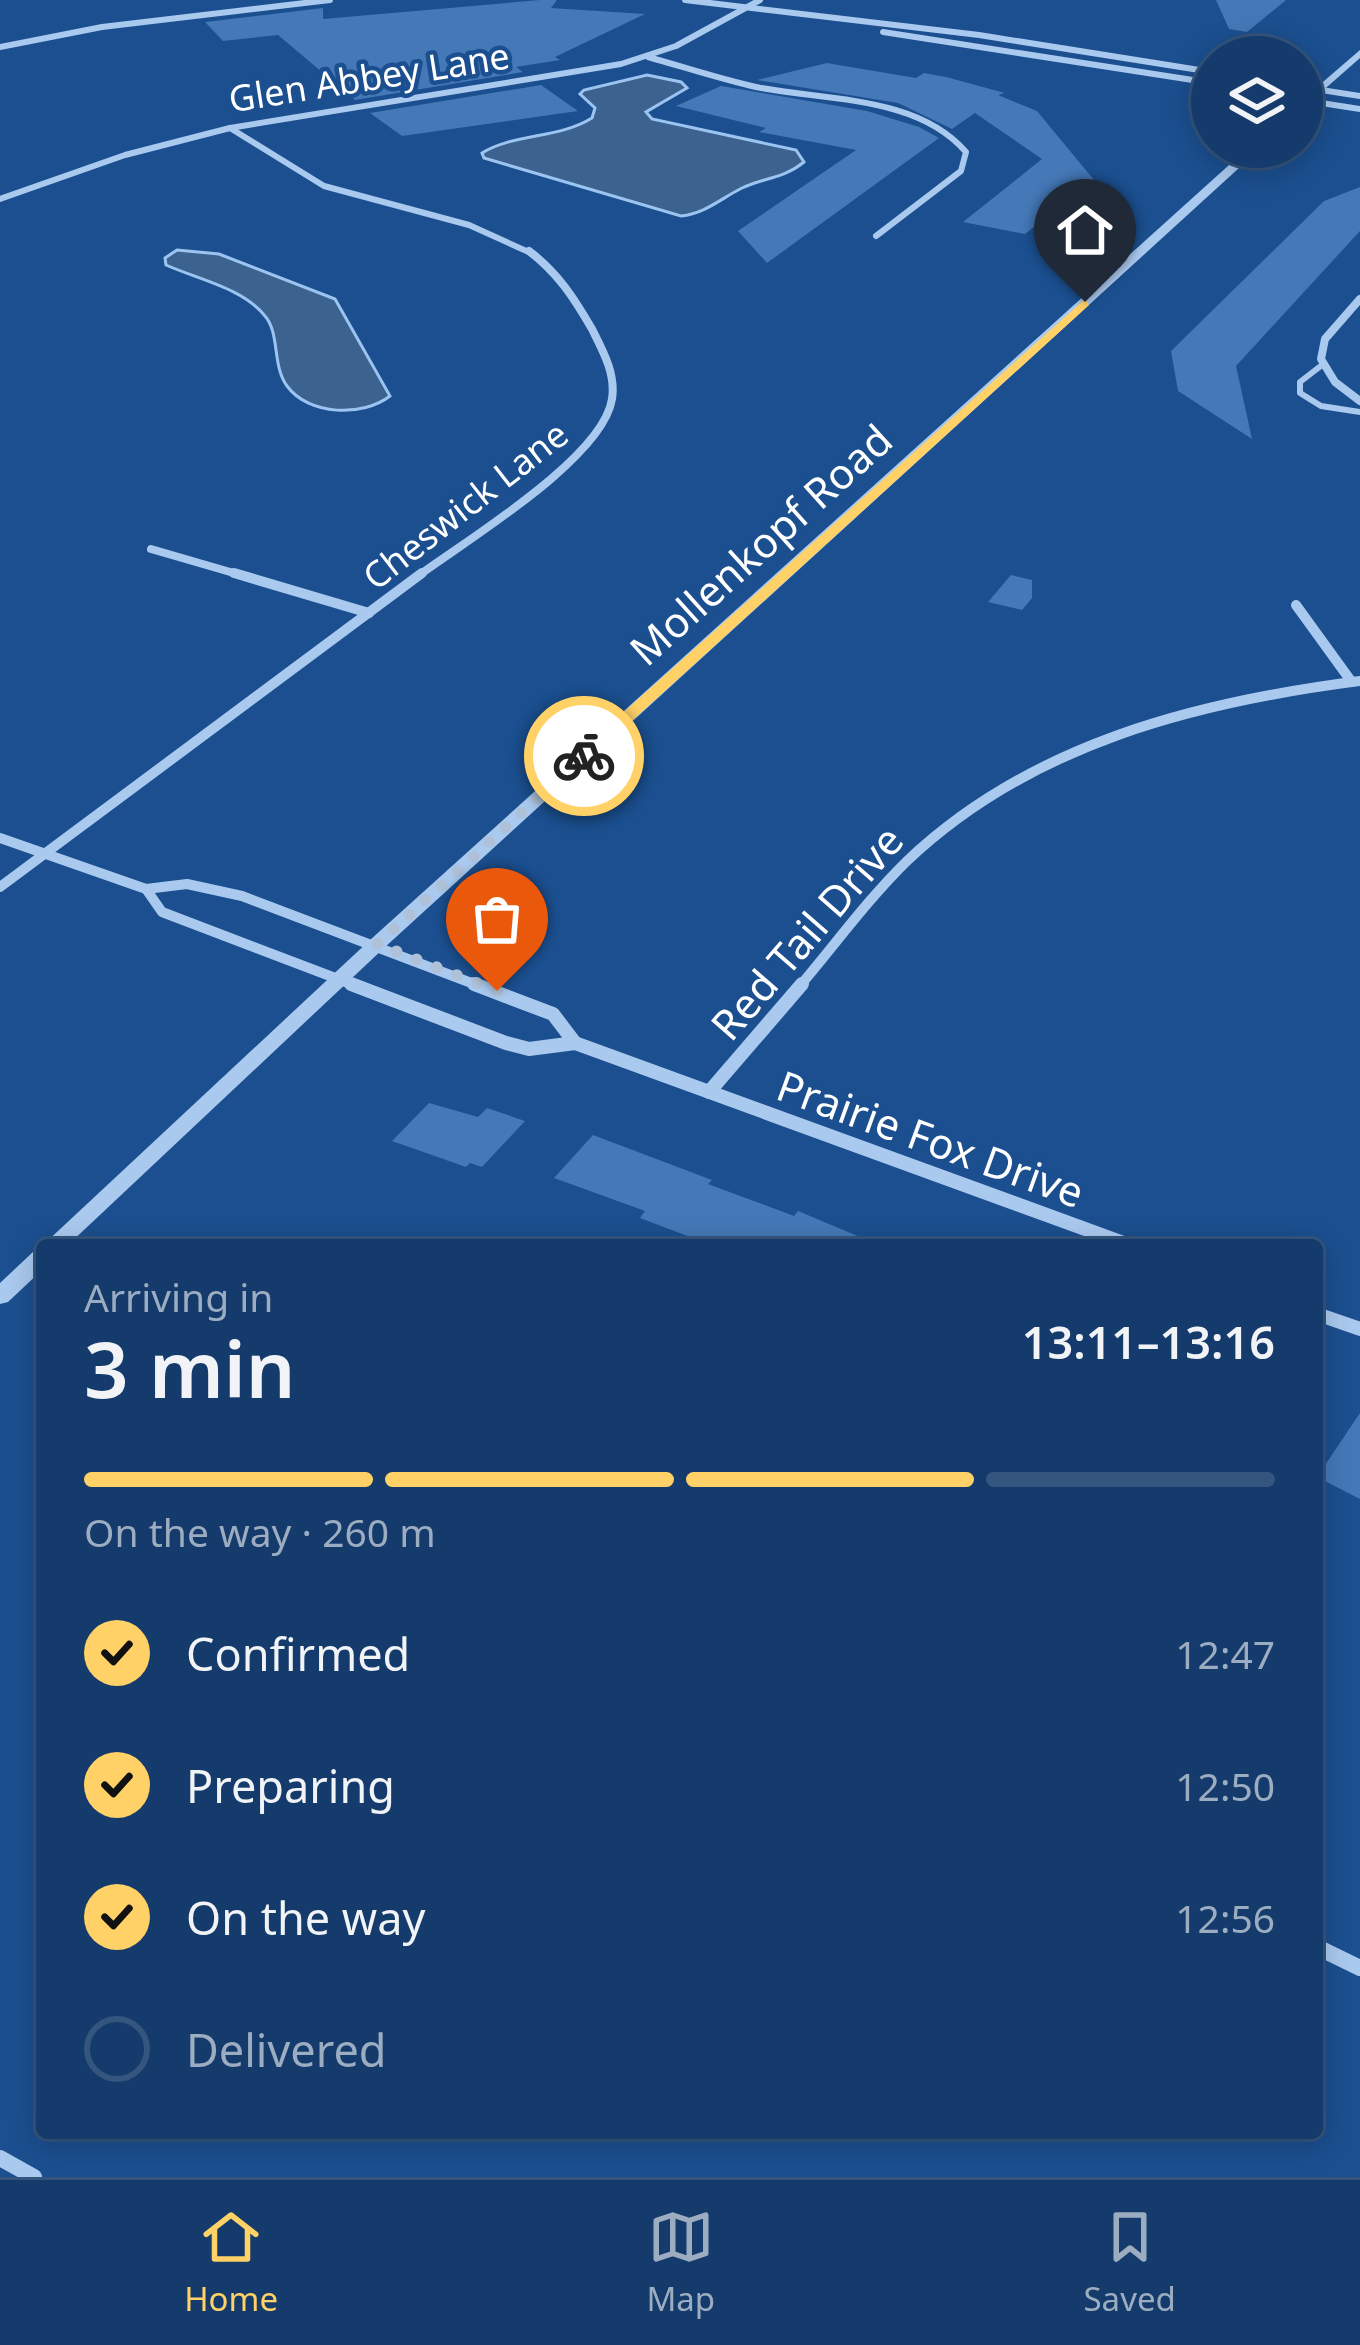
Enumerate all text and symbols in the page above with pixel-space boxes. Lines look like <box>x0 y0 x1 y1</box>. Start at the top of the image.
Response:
street label: Glen Abbey Lane <box>225 31 513 123</box>
map controls <box>1191 36 1323 168</box>
button: layers <box>1191 36 1323 168</box>
pin <box>1034 179 1136 302</box>
icon: home <box>1052 197 1118 263</box>
street label: Cheswick Lane <box>352 409 578 601</box>
street label: Mollenkopf Road <box>617 411 903 677</box>
courier <box>524 696 644 816</box>
icon: bike <box>551 723 617 789</box>
street label: Red Tail Drive <box>697 813 915 1051</box>
pin <box>446 868 548 991</box>
icon: bag <box>464 886 530 952</box>
street label: Prairie Fox Drive <box>770 1056 1092 1220</box>
text: Arriving in <box>84 1270 273 1323</box>
text: 13:11–13:16 <box>1022 1311 1275 1372</box>
text: 3 min <box>84 1315 296 1421</box>
text: On the way · 260 m <box>84 1505 436 1558</box>
icon: check <box>84 1620 150 1686</box>
text: Confirmed <box>186 1623 410 1684</box>
text: 12:47 <box>1175 1627 1275 1680</box>
icon: check <box>84 1752 150 1818</box>
text: Preparing <box>186 1755 395 1816</box>
text: 12:50 <box>1175 1759 1275 1812</box>
icon: check <box>84 1884 150 1950</box>
text: On the way <box>186 1887 425 1948</box>
text: 12:56 <box>1175 1891 1275 1944</box>
text: Delivered <box>186 2019 386 2080</box>
tab: Home <box>184 2204 278 2321</box>
tab: Map <box>646 2204 715 2321</box>
tab: Saved <box>1084 2204 1176 2321</box>

